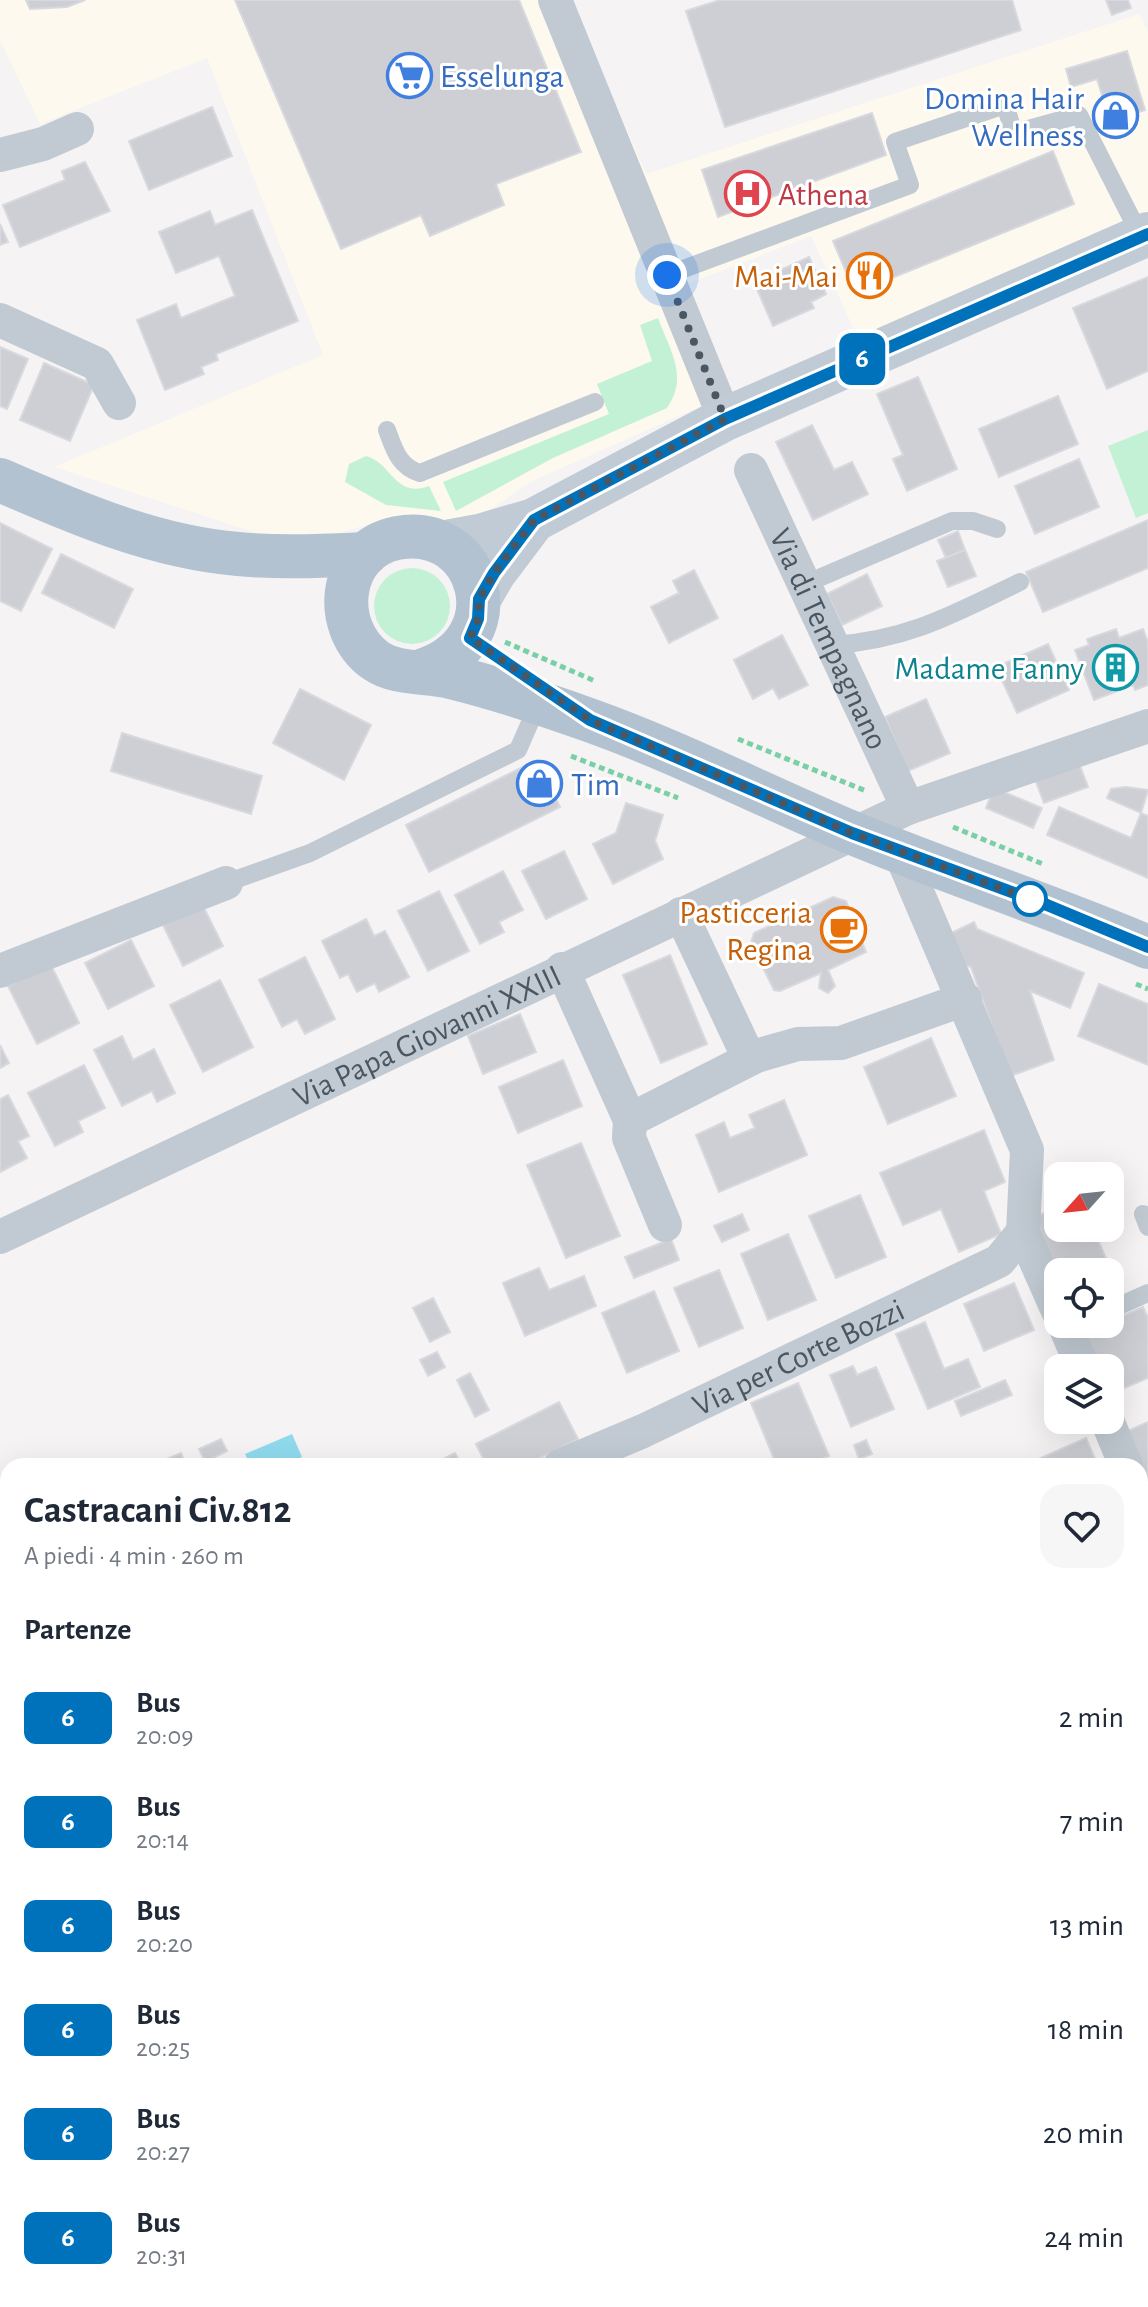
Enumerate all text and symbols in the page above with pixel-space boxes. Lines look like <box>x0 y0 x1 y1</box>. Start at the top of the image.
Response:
supermarket icon: Esselunga <box>385 52 433 100</box>
place label: Esselunga <box>440 61 564 93</box>
place label: Domina Hair Wellness <box>924 83 1085 152</box>
shop icon: Domina Hair Wellness <box>1091 92 1139 140</box>
hospital icon: Athena <box>723 170 771 218</box>
place label: Athena <box>778 179 869 211</box>
restaurant icon: Mai-Mai <box>845 252 893 300</box>
your location <box>647 255 687 295</box>
place label: Mai-Mai <box>734 261 838 293</box>
line badge: 6 <box>836 333 888 385</box>
text: 6 <box>855 345 869 373</box>
street label: Via di Tempagnano <box>764 524 893 754</box>
building icon: Madame Fanny <box>1091 644 1139 692</box>
place label: Madame Fanny <box>894 653 1084 685</box>
shop icon: Tim <box>516 760 564 808</box>
place label: Tim <box>571 769 620 801</box>
unlabelled marker <box>1013 882 1047 916</box>
place label: Pasticceria Regina <box>679 897 812 966</box>
cafe icon: Pasticceria Regina <box>819 906 867 954</box>
street label: Via Papa Giovanni XXIII <box>288 959 566 1113</box>
north arrow <box>1044 1162 1124 1242</box>
map controls <box>1044 1162 1124 1434</box>
button: locate <box>1044 1258 1124 1338</box>
street label: Via per Corte Bozzi <box>688 1294 909 1422</box>
button: layers <box>1044 1354 1124 1434</box>
button: heart <box>1040 1484 1124 1568</box>
text: Castracani Civ.812 <box>24 1492 292 1530</box>
text: A piedi · 4 min · 260 m <box>24 1543 244 1569</box>
text: Partenze <box>24 1615 131 1645</box>
text: Bus <box>136 1688 181 1718</box>
text: 2 min <box>1059 1703 1124 1733</box>
text: 6 <box>61 1704 75 1732</box>
text: 20:09 <box>136 1723 193 1749</box>
text: Bus <box>136 1792 181 1822</box>
text: 7 min <box>1060 1807 1124 1837</box>
text: 6 <box>61 1808 75 1836</box>
text: 20:14 <box>136 1827 189 1853</box>
text: Bus <box>136 1896 181 1926</box>
text: 13 min <box>1050 1911 1124 1941</box>
text: 6 <box>61 1912 75 1940</box>
text: 20:20 <box>136 1931 193 1957</box>
text: Bus <box>136 2000 181 2030</box>
text: 18 min <box>1048 2015 1124 2045</box>
text: 6 <box>61 2016 75 2044</box>
text: 20:25 <box>136 2035 190 2061</box>
text: Bus <box>136 2104 181 2134</box>
text: 20 min <box>1043 2119 1124 2149</box>
text: 6 <box>61 2120 75 2148</box>
text: 20:27 <box>136 2139 190 2165</box>
text: Bus <box>136 2208 181 2238</box>
text: 24 min <box>1044 2223 1124 2253</box>
text: 6 <box>61 2224 75 2252</box>
text: 20:31 <box>136 2243 187 2269</box>

